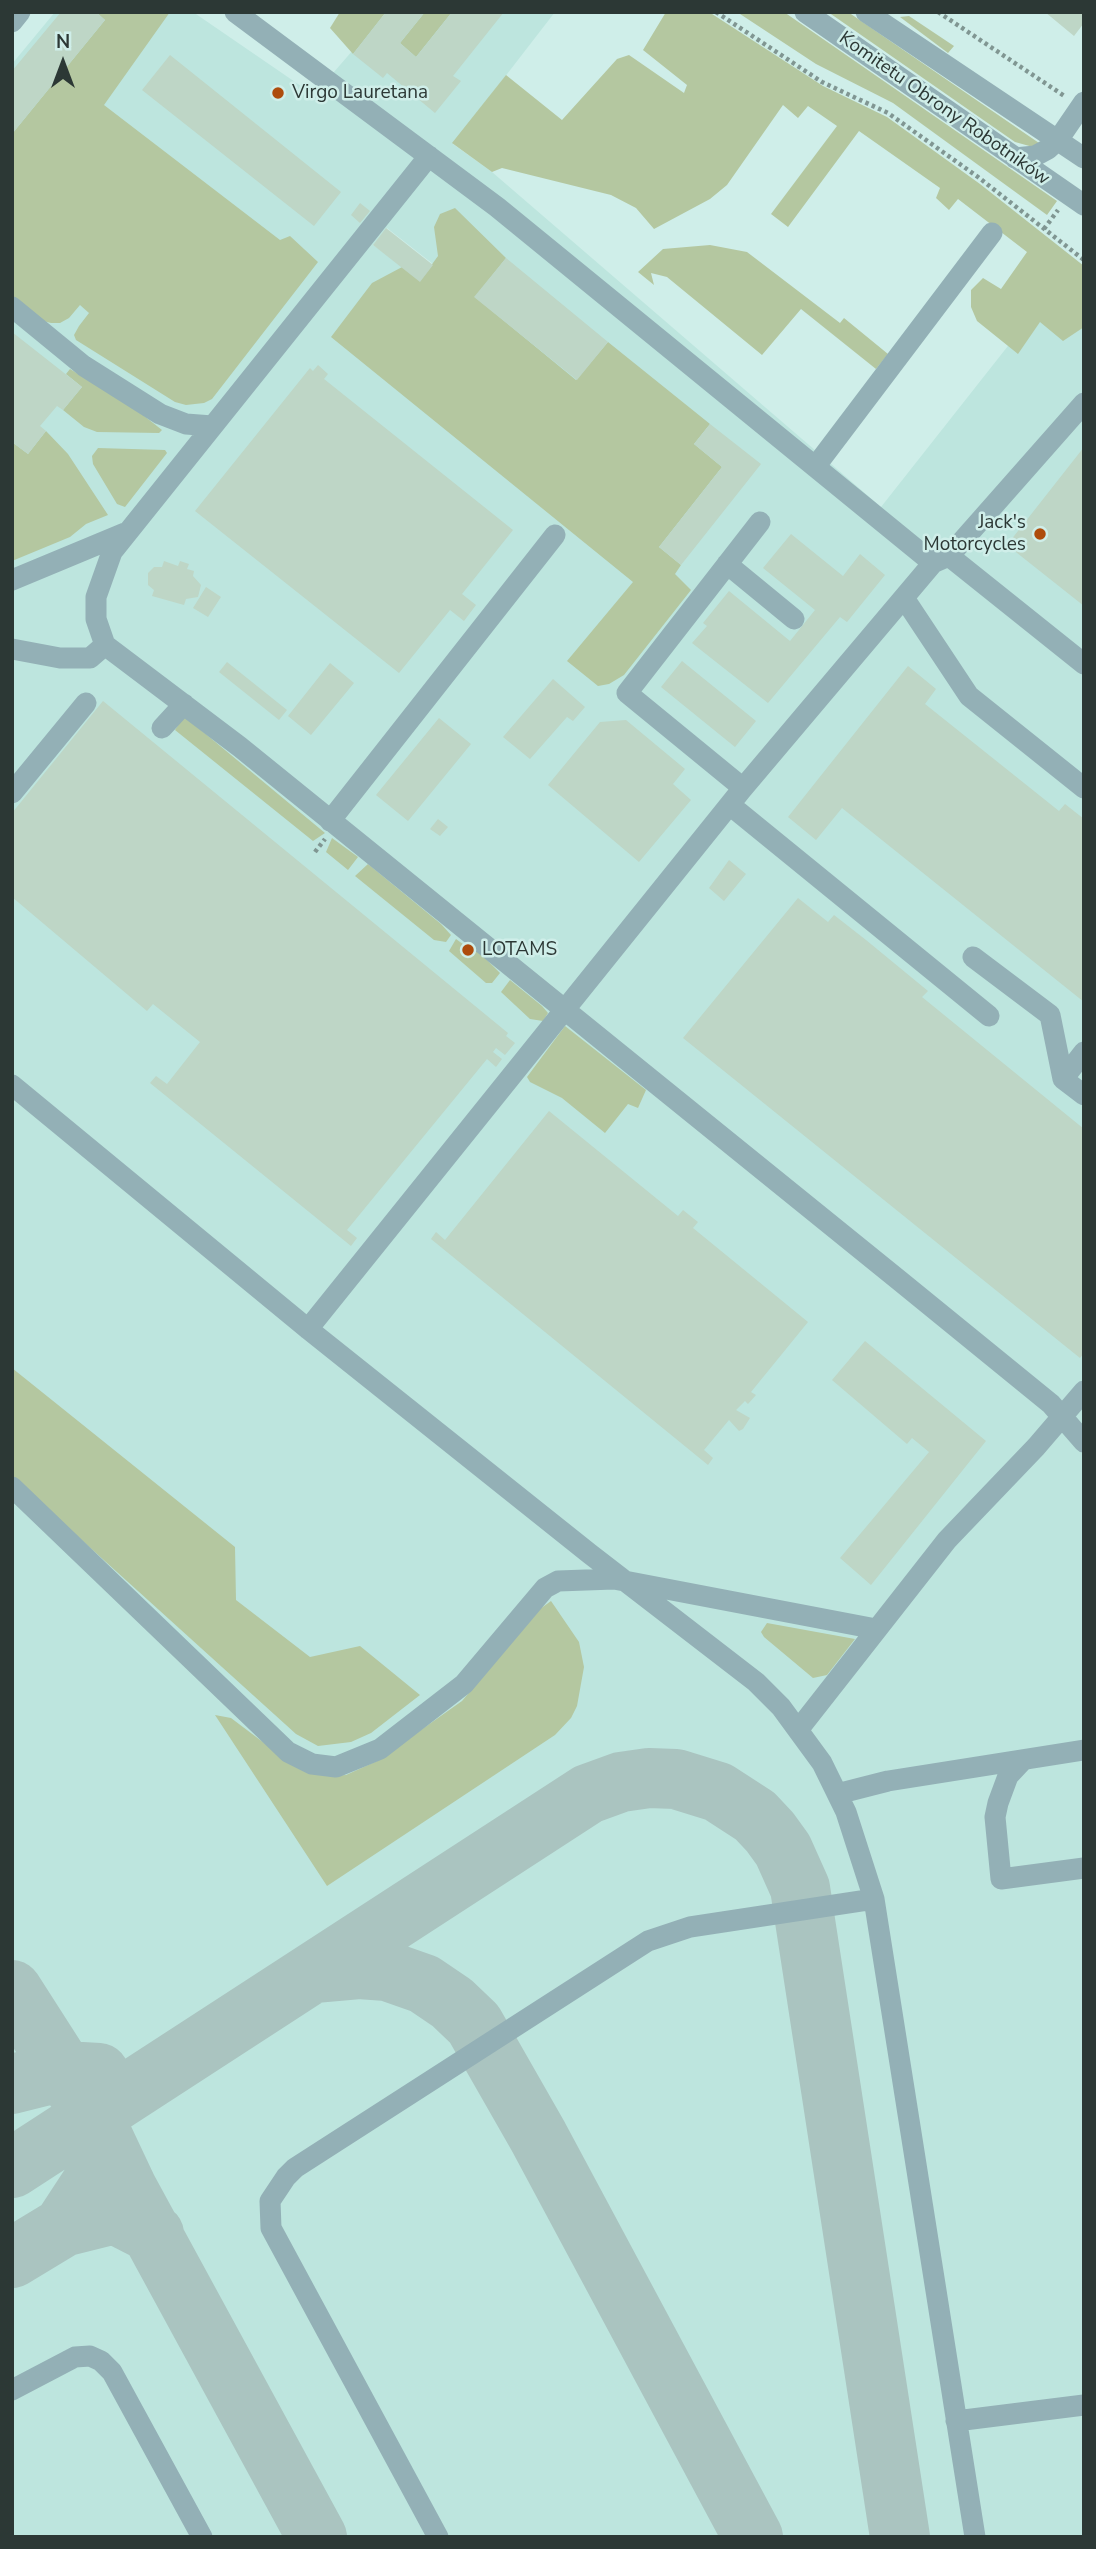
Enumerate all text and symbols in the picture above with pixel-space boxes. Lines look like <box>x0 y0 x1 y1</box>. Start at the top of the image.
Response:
street label: Komitetu Obrony Robotników <box>834 27 1054 191</box>
north arrow <box>28 28 98 98</box>
text: N <box>56 29 70 55</box>
place label: Virgo Lauretana <box>292 82 428 104</box>
marker: Virgo Lauretana <box>270 85 286 101</box>
place label: Jack's Motorcycles <box>923 512 1026 556</box>
marker: Jack's Motorcycles <box>1032 526 1048 542</box>
place label: LOTAMS <box>482 939 557 961</box>
marker: LOTAMS <box>460 942 476 958</box>

